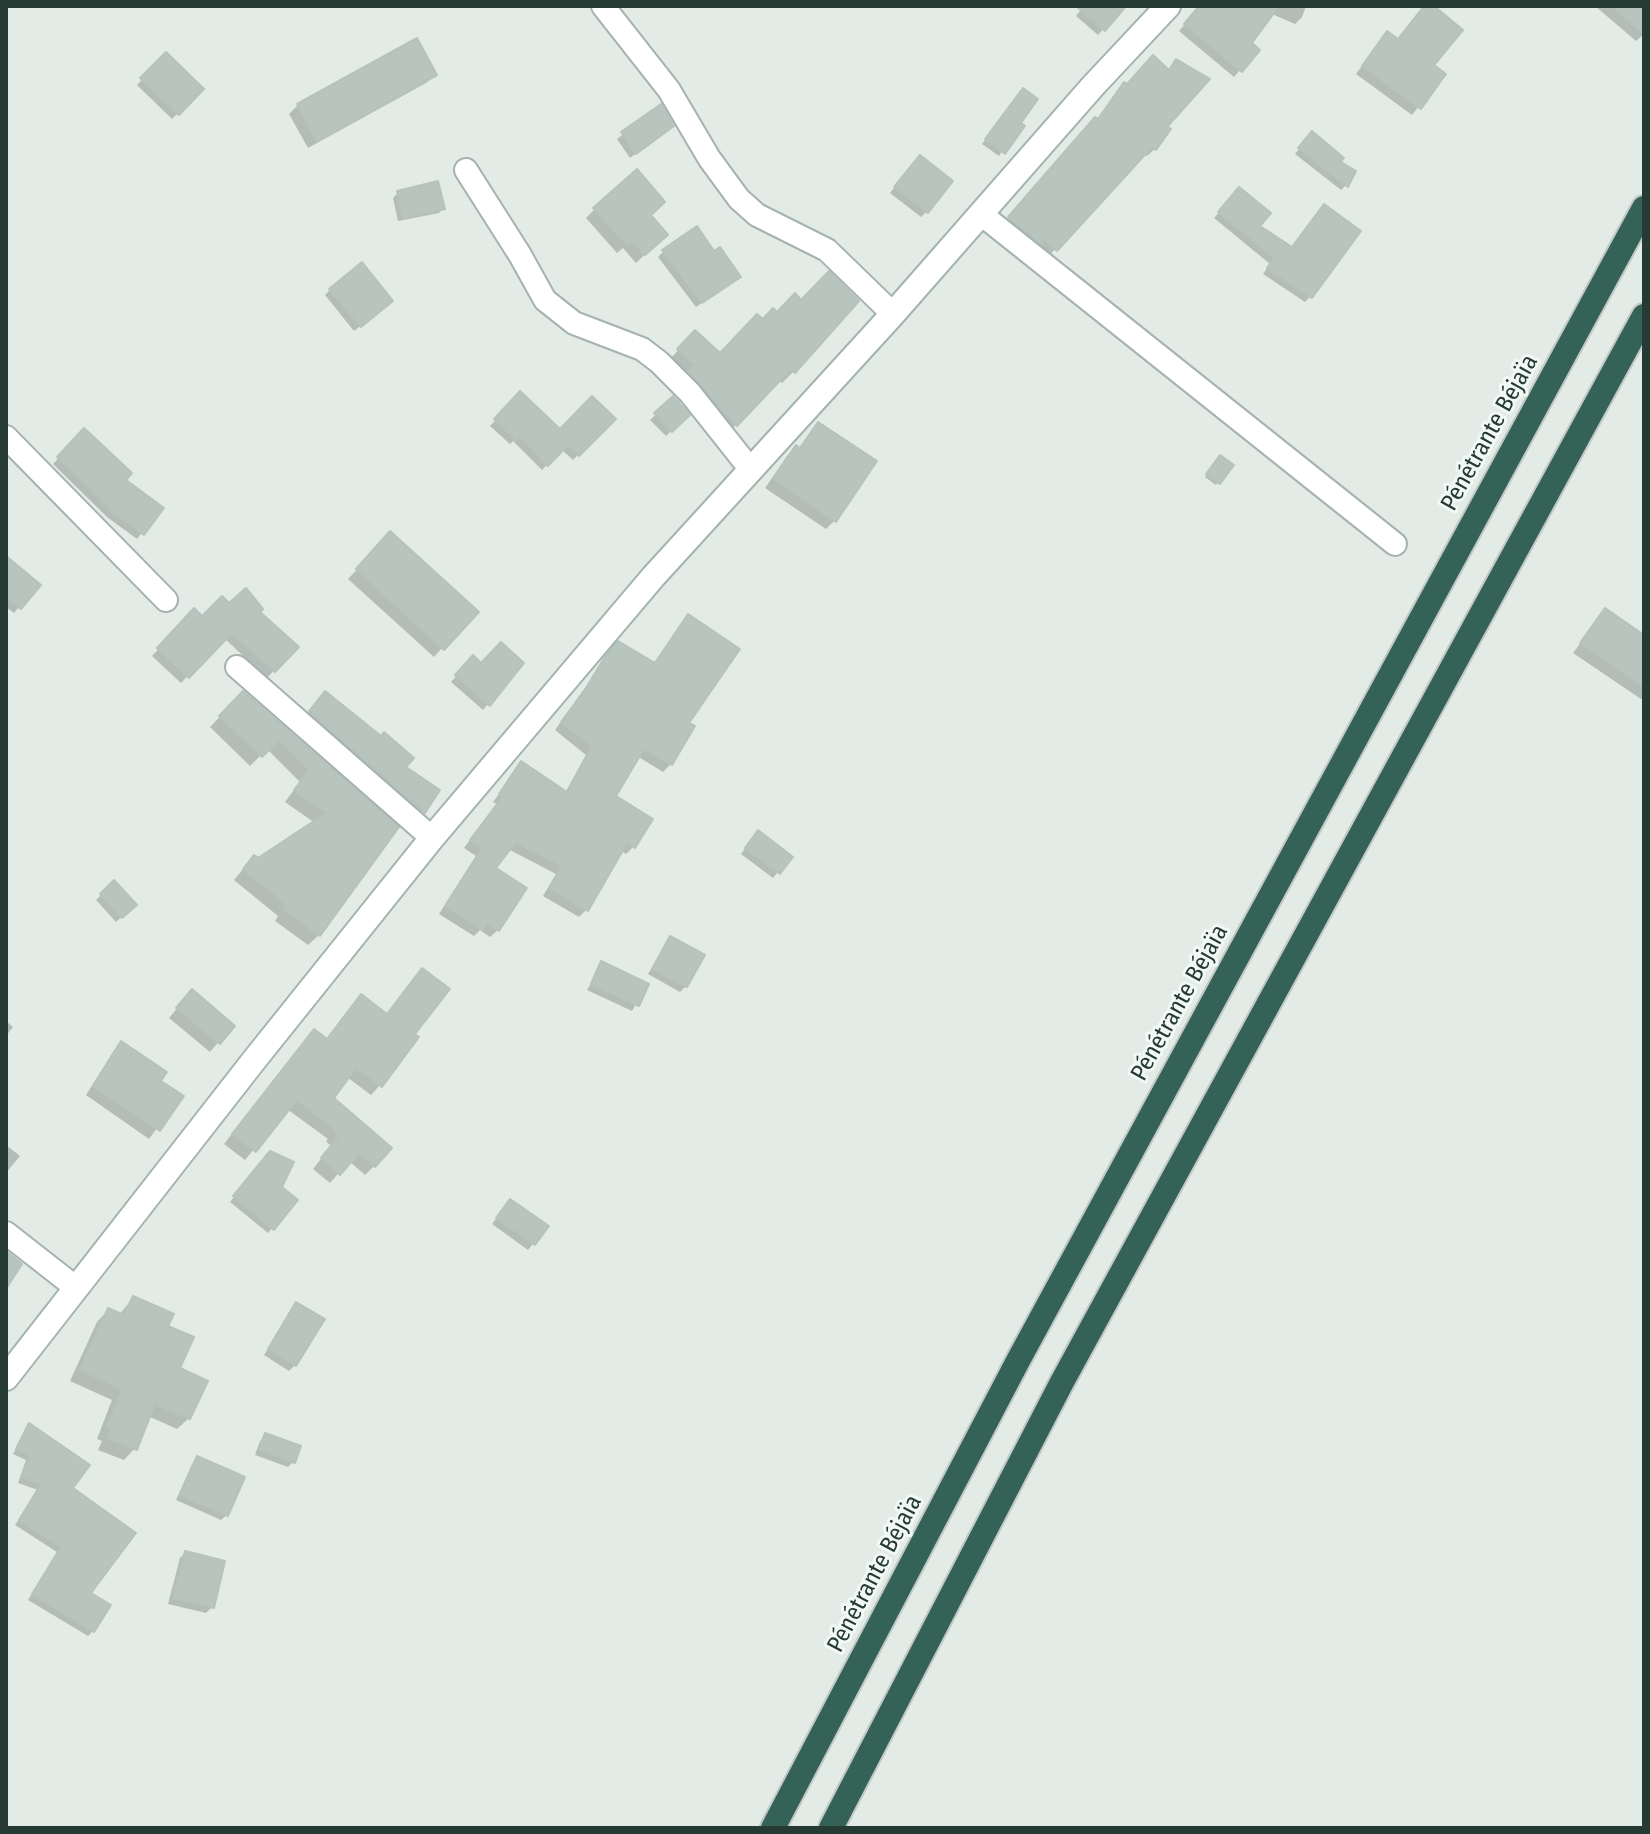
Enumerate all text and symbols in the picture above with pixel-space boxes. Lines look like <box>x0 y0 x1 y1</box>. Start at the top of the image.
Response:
street label: Pénétrante Béjaïa <box>1435 350 1545 516</box>
street label: Pénétrante Béjaïa <box>1125 920 1235 1086</box>
street label: Pénétrante Béjaïa <box>822 1491 928 1657</box>

